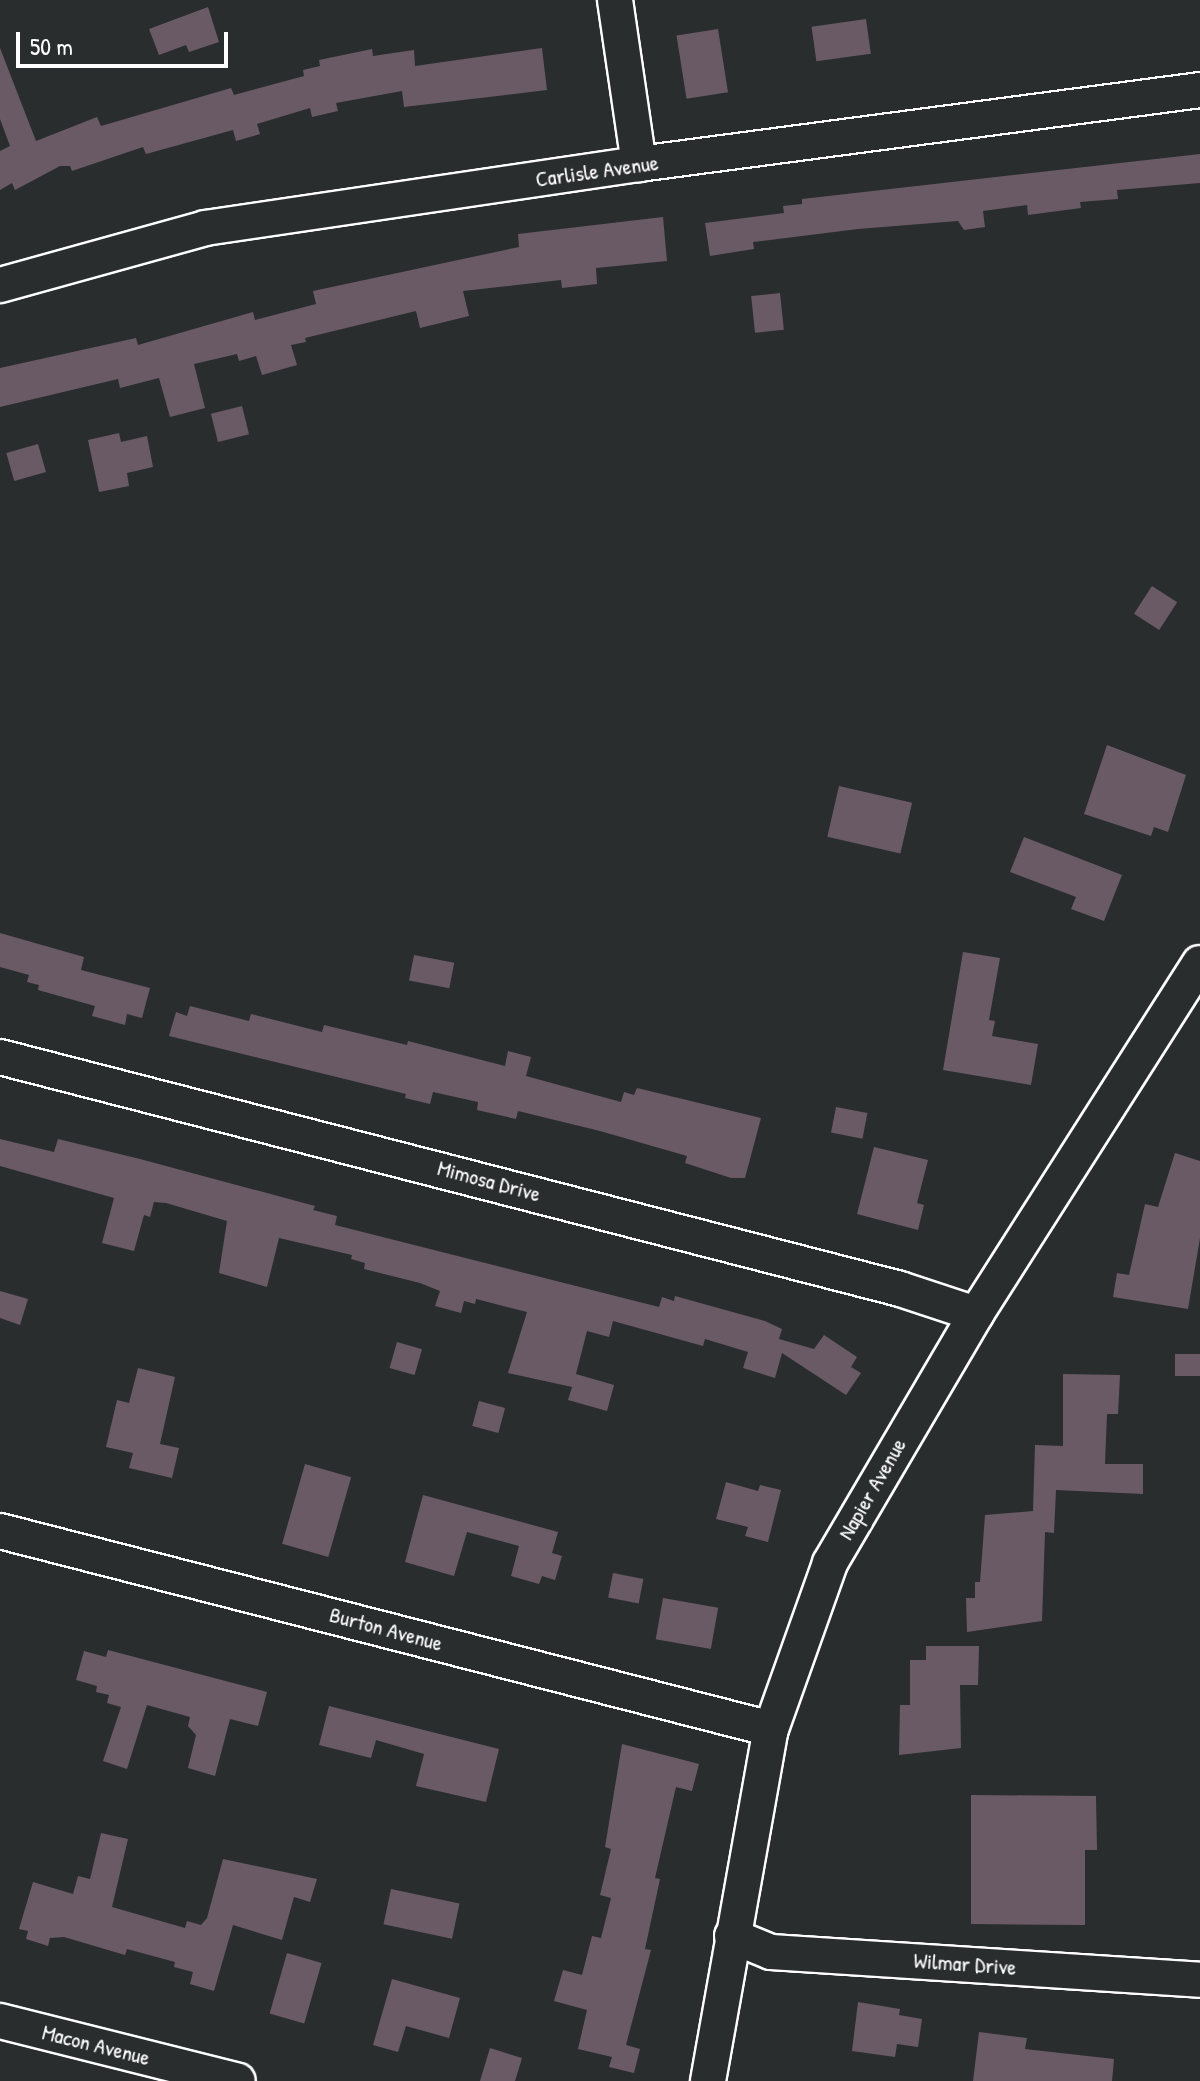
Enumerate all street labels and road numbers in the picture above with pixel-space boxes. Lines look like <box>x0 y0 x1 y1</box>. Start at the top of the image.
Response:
street label: Carlisle Avenue <box>534 149 660 193</box>
street label: Mimosa Drive <box>435 1155 543 1207</box>
street label: Napier Avenue <box>832 1434 912 1544</box>
street label: Burton Avenue <box>327 1601 445 1657</box>
street label: Wilmar Drive <box>913 1947 1017 1981</box>
street label: Macon Avenue <box>39 2019 153 2071</box>

